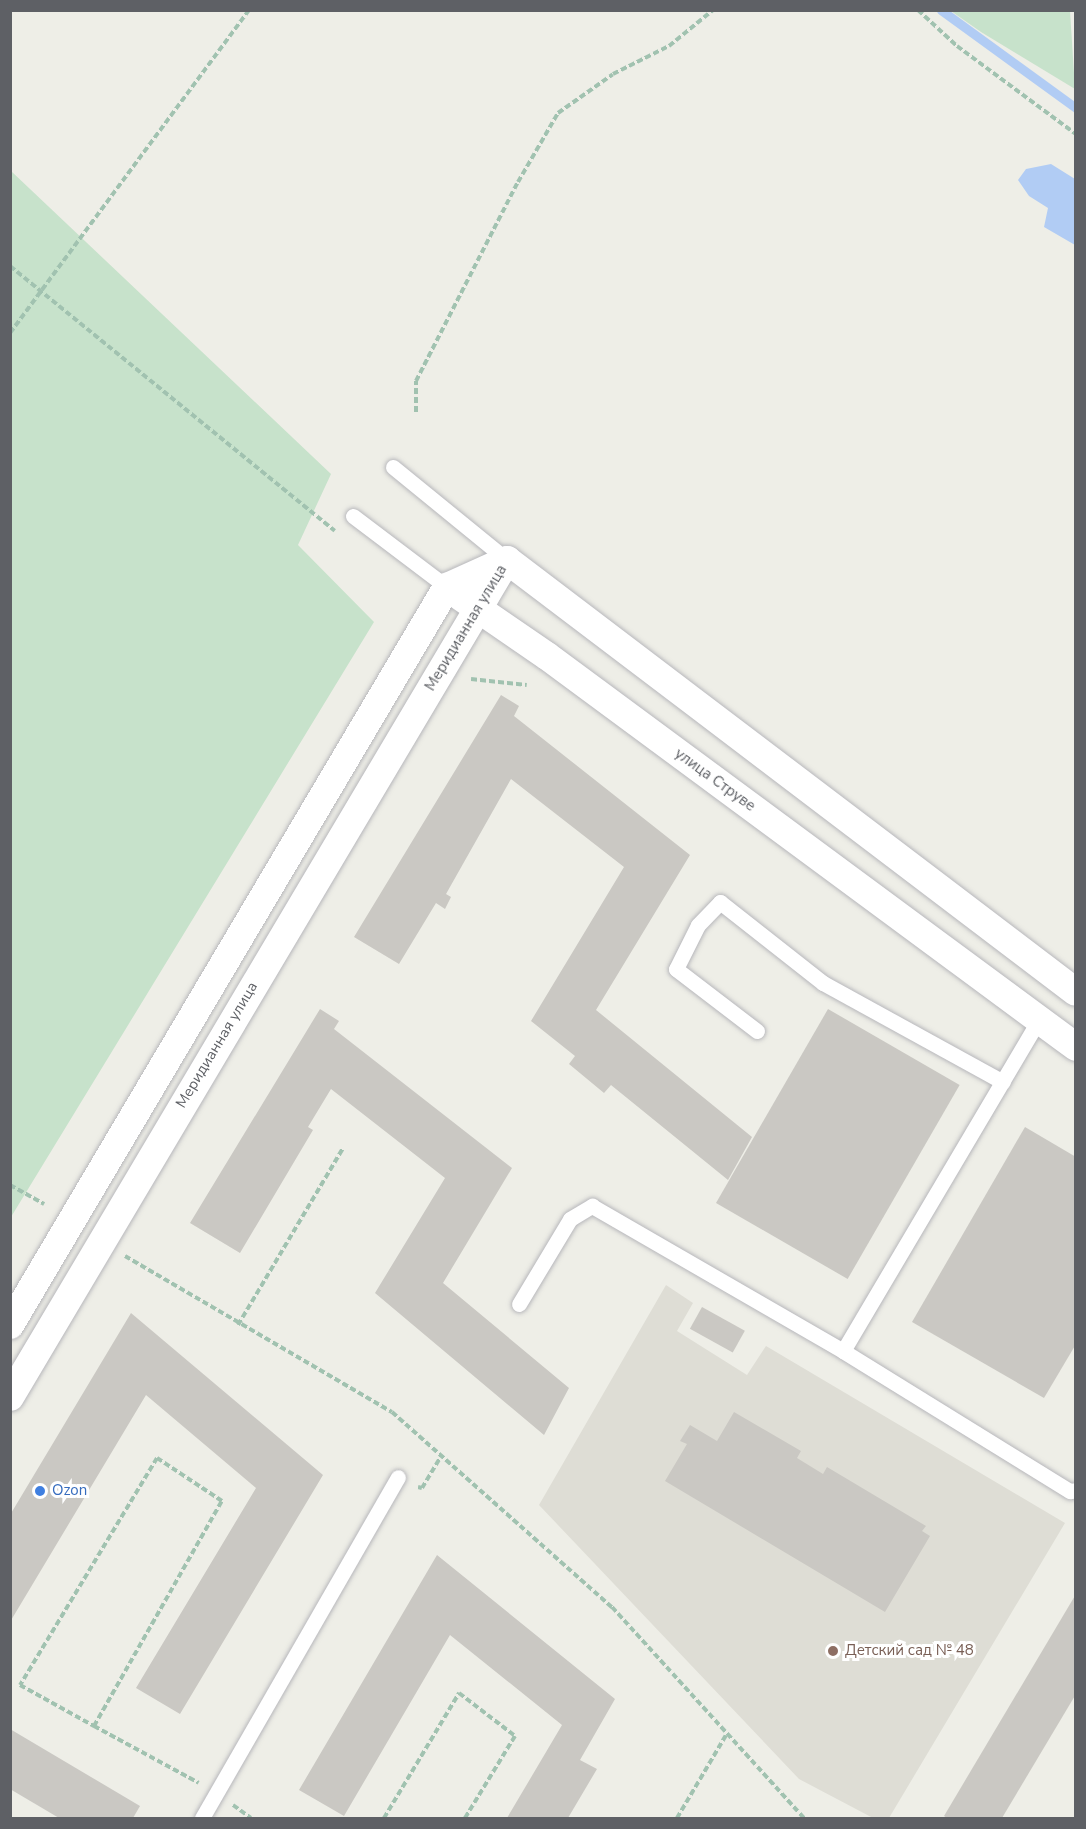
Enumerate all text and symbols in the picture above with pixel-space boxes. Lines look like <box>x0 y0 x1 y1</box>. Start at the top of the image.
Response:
street label: Меридианная улица <box>421 562 511 694</box>
street label: улица Струве <box>671 745 759 815</box>
street label: Меридианная улица <box>172 979 262 1111</box>
place label: Ozon <box>52 1482 87 1500</box>
marker: Ozon <box>33 1484 47 1498</box>
place label: Детский сад № 48 <box>845 1642 974 1660</box>
marker: Детский сад № 48 <box>826 1644 840 1658</box>

